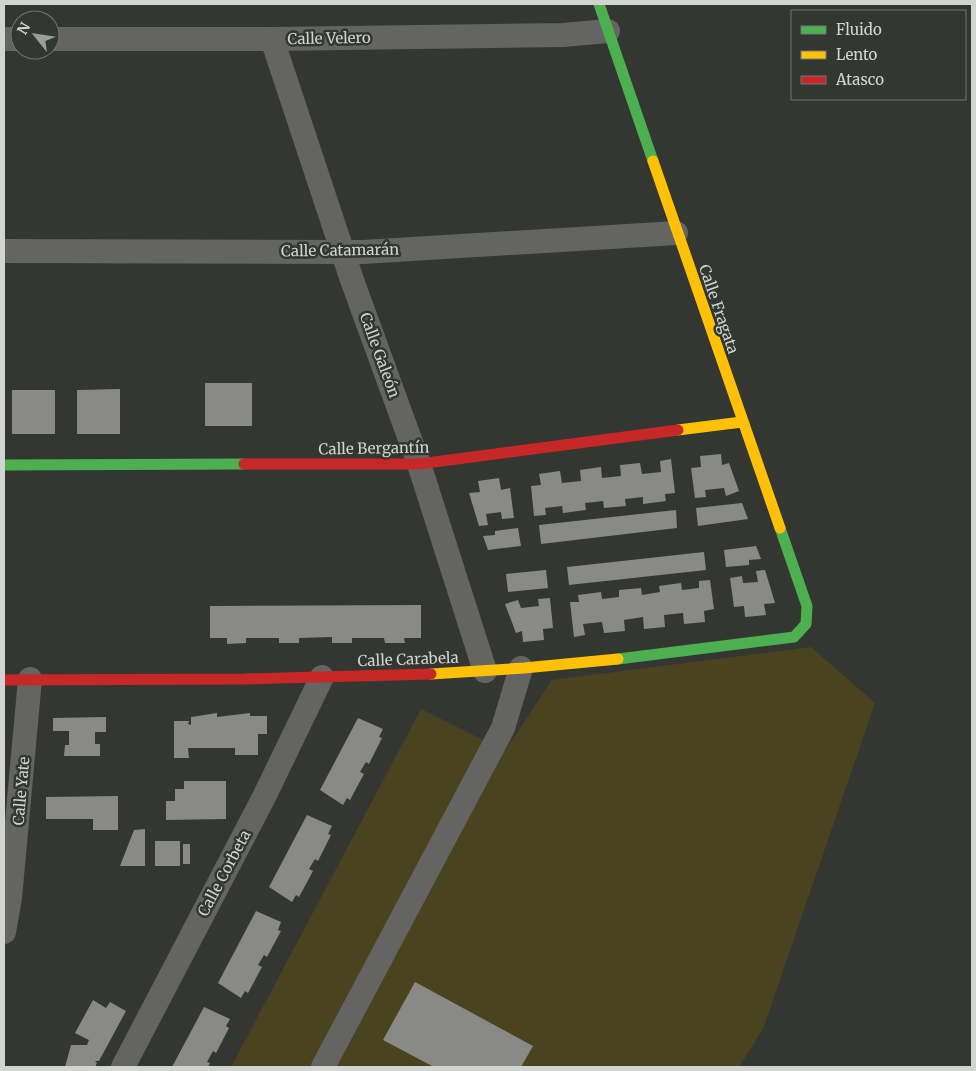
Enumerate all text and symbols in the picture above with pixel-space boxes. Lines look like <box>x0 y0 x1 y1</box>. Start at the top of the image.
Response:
north arrow <box>10 10 60 60</box>
legend <box>791 10 966 100</box>
text: N <box>13 19 34 38</box>
text: Fluido <box>836 20 882 39</box>
street label: Calle Velero <box>287 28 371 48</box>
text: Lento <box>836 45 878 64</box>
text: Atasco <box>835 70 884 89</box>
street label: Calle Catamarán <box>281 239 399 261</box>
street label: Calle Fragata <box>695 262 743 356</box>
street label: Calle Galeón <box>356 310 404 400</box>
street label: Calle Bergantín <box>318 438 430 458</box>
street label: Calle Carabela <box>357 648 459 670</box>
street label: Calle Yate <box>9 756 33 826</box>
street label: Calle Corbeta <box>193 827 255 919</box>

